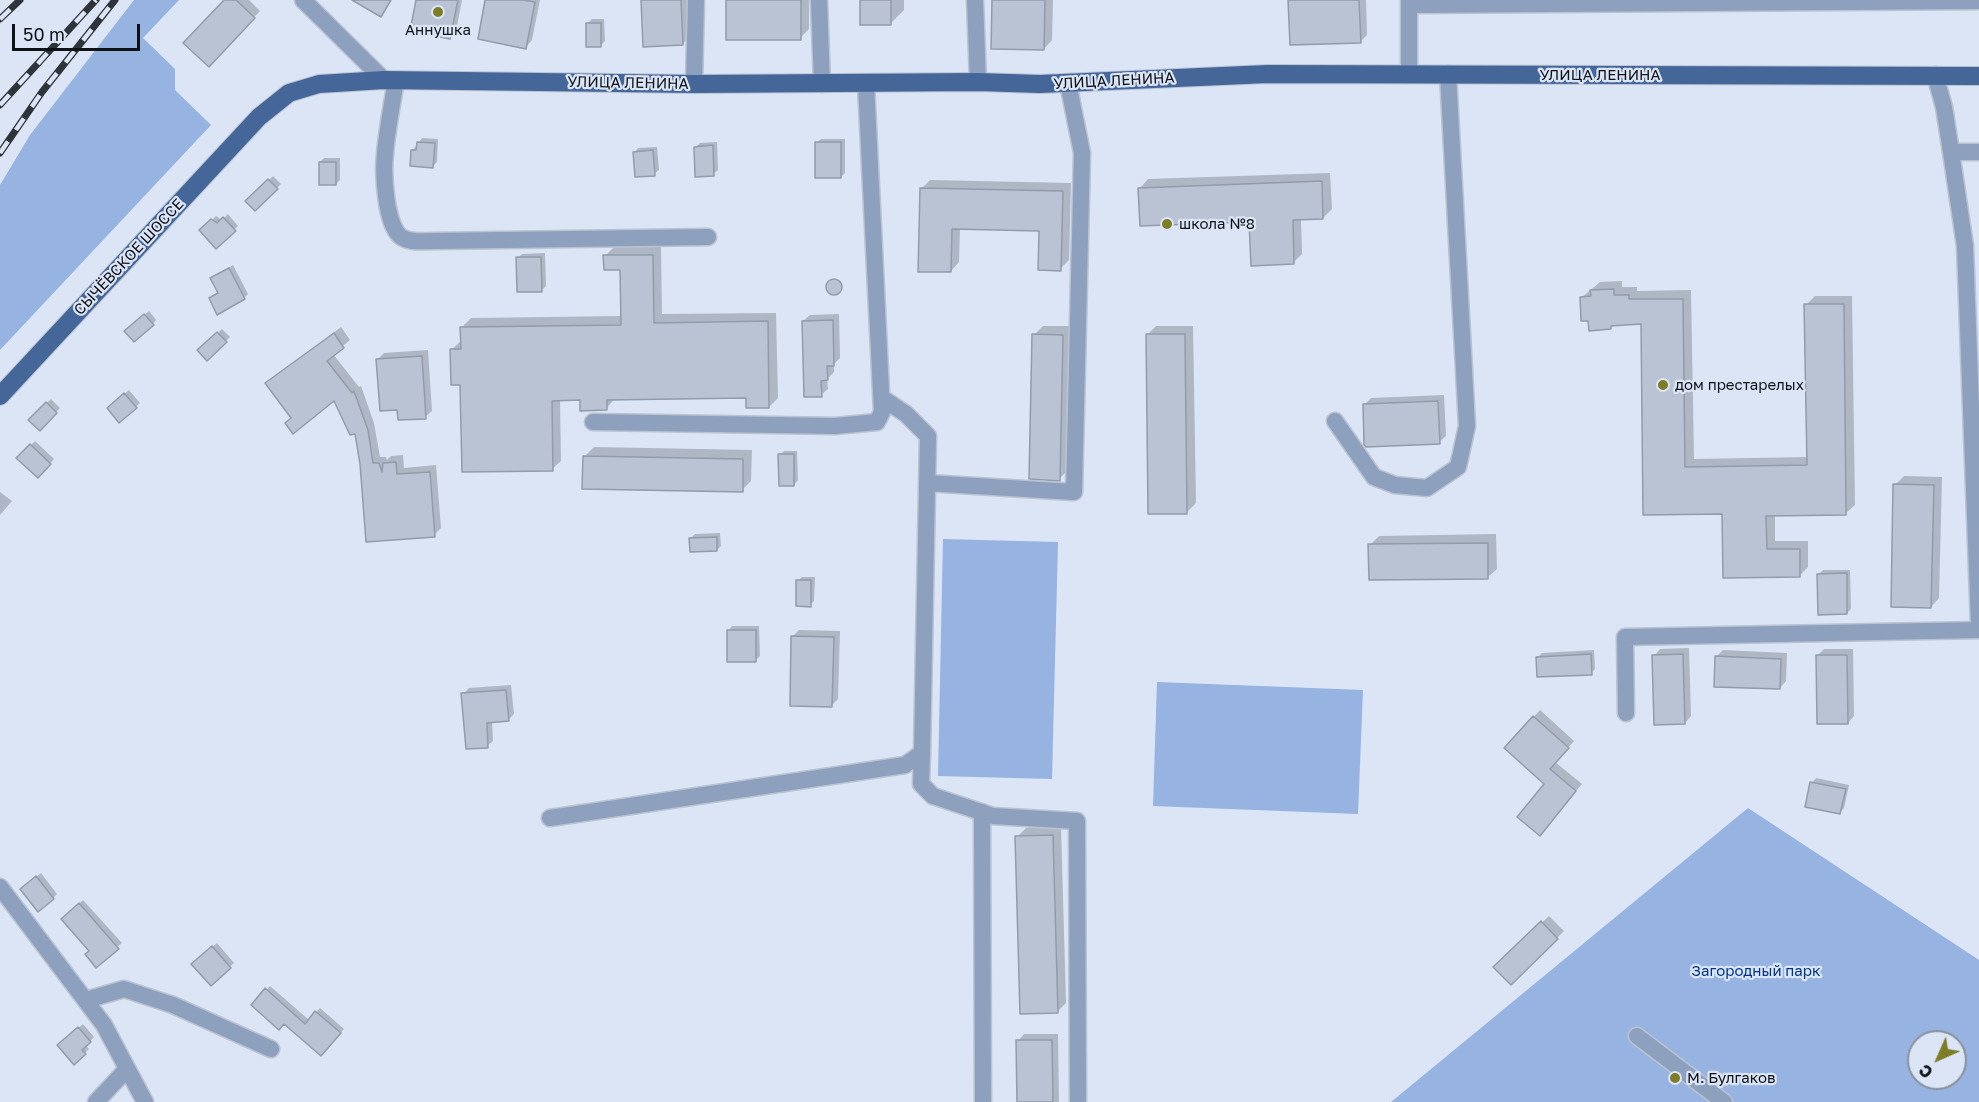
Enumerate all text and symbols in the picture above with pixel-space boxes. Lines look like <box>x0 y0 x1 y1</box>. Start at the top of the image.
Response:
marker: Аннушка <box>431 5 445 19</box>
scale bar <box>15 12 142 50</box>
place label: Аннушка <box>405 21 471 39</box>
text: 50 m <box>23 23 65 45</box>
street label: УЛИЦА ЛЕНИНА <box>1539 66 1661 84</box>
street label: УЛИЦА ЛЕНИНА <box>1053 69 1175 93</box>
street label: УЛИЦА ЛЕНИНА <box>567 73 689 93</box>
street label: СЫЧЁВСКОЕ ШОССЕ <box>71 195 187 319</box>
place label: школа №8 <box>1179 215 1255 233</box>
marker: школа №8 <box>1160 217 1174 231</box>
place label: дом престарелых <box>1675 376 1804 394</box>
marker: дом престарелых <box>1656 378 1670 392</box>
park label: Загородный парк <box>1691 962 1821 980</box>
north arrow <box>1907 1030 1967 1090</box>
text: С <box>1915 1060 1937 1082</box>
place label: М. Булгаков <box>1687 1069 1775 1087</box>
marker: М. Булгаков <box>1668 1071 1682 1085</box>

